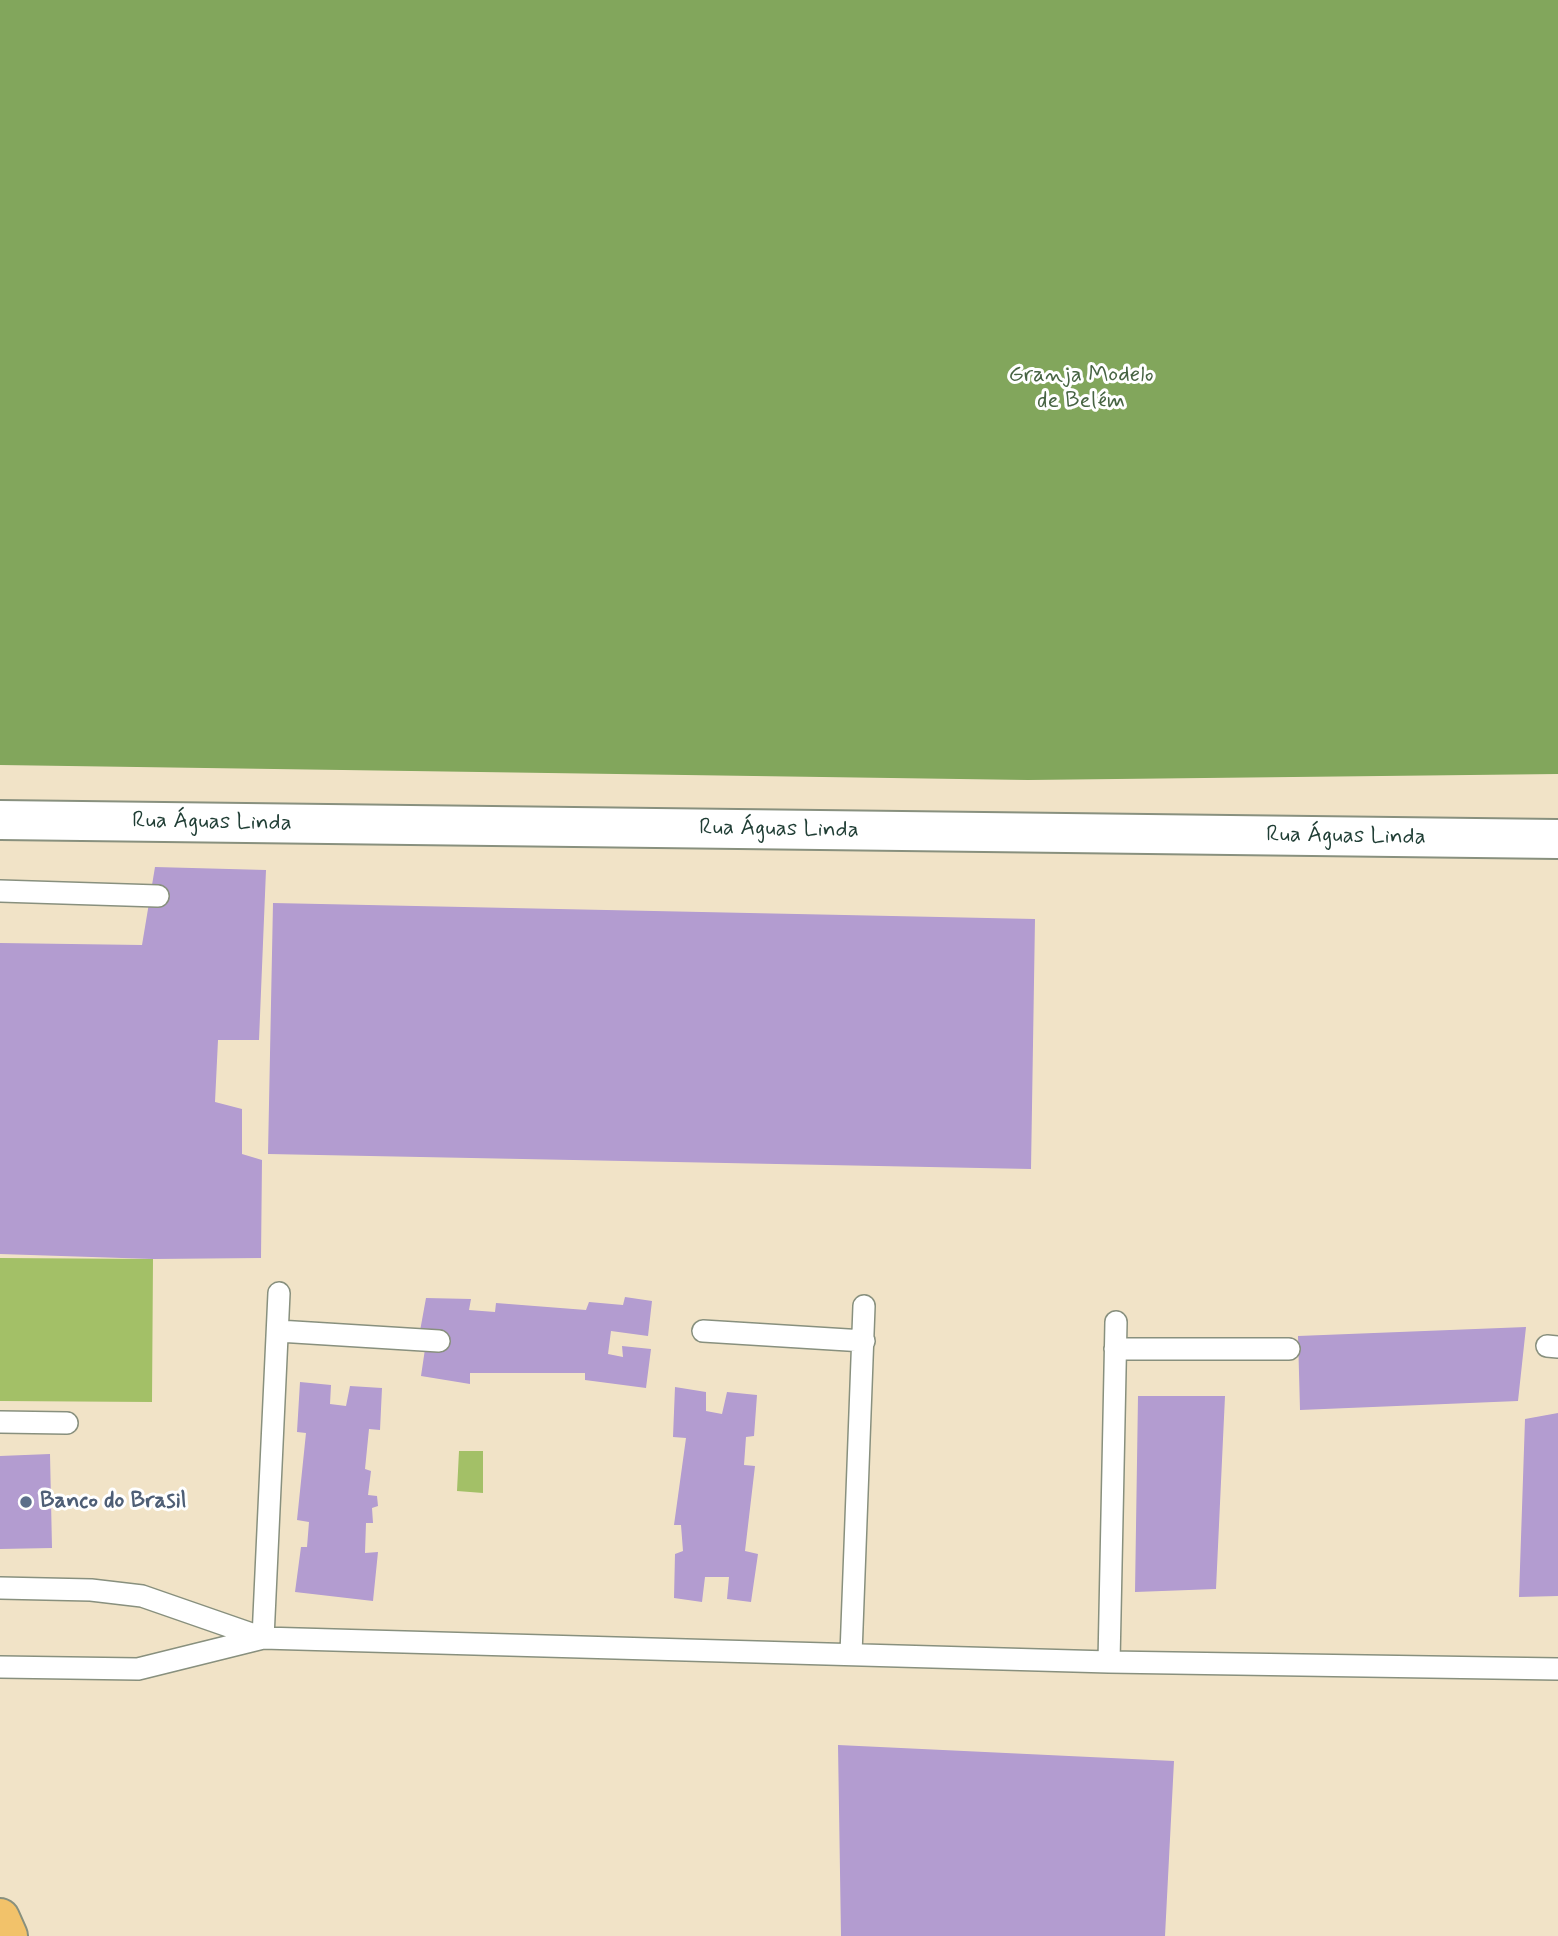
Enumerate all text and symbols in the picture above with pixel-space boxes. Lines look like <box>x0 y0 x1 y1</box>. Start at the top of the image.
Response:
park label: Granja Modelo de Belém <box>1008 362 1154 416</box>
street label: Rua Águas Linda <box>132 808 292 838</box>
street label: Rua Águas Linda <box>699 815 859 845</box>
street label: Rua Águas Linda <box>1266 822 1426 852</box>
place label: Banco do Brasil <box>40 1488 187 1516</box>
marker: Banco do Brasil <box>18 1494 34 1510</box>

